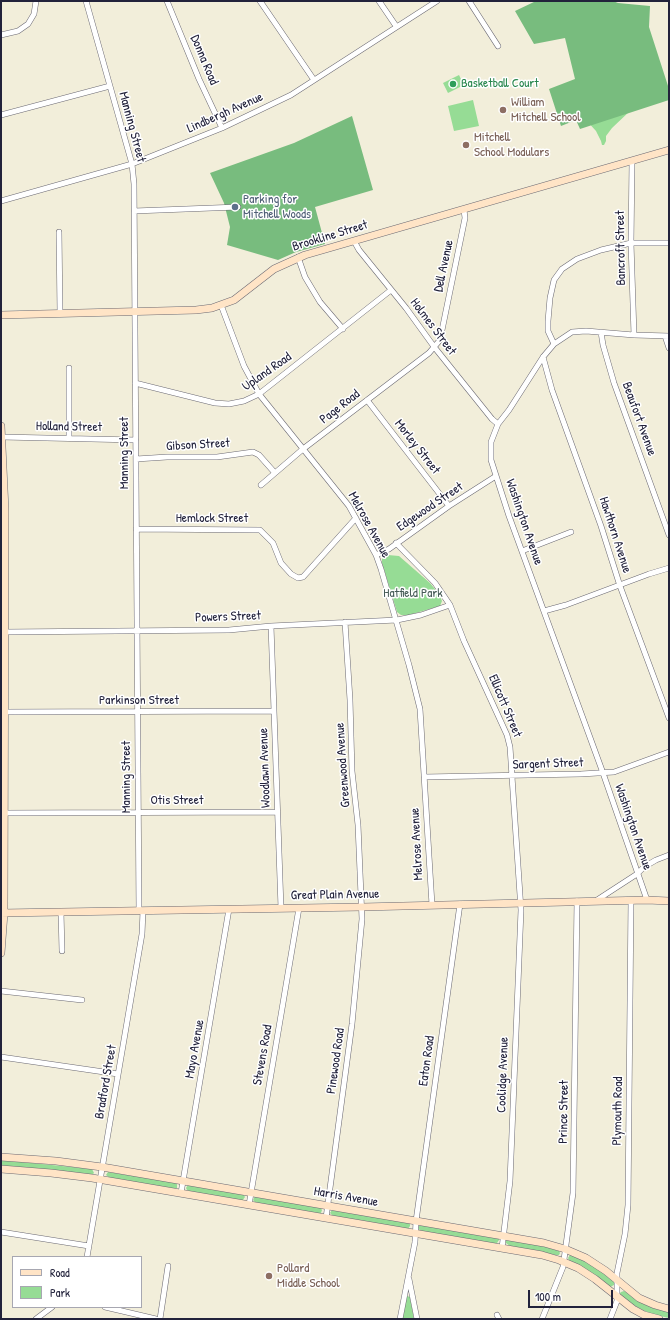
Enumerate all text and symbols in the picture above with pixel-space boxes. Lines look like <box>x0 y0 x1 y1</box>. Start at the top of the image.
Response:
street label: Donna Road <box>187 33 221 87</box>
place label: Basketball Court <box>461 76 539 92</box>
marker: Basketball Court <box>448 79 458 89</box>
street label: Lindbergh Avenue <box>185 89 265 137</box>
street label: Manning Street <box>115 90 149 164</box>
place label: William Mitchell School <box>511 95 581 126</box>
marker: William Mitchell School <box>498 105 508 115</box>
place label: Mitchell School Modulars <box>474 130 549 161</box>
marker: Mitchell School Modulars <box>461 140 471 150</box>
place label: Parking for Mitchell Woods <box>243 192 311 223</box>
marker: Parking for Mitchell Woods <box>230 202 240 212</box>
street label: Bancroft Street <box>613 210 629 286</box>
street label: Brookline Street <box>290 217 370 255</box>
street label: Dell Avenue <box>431 239 457 293</box>
street label: Holmes Street <box>407 296 459 358</box>
street label: Upland Road <box>239 349 295 395</box>
street label: Beaufort Avenue <box>618 380 660 458</box>
street label: Page Road <box>317 387 363 427</box>
street label: Morley Street <box>391 416 443 478</box>
street label: Manning Street <box>117 417 133 489</box>
street label: Holland Street <box>36 419 102 435</box>
street label: Gibson Street <box>166 436 230 454</box>
street label: Washington Avenue <box>502 477 546 567</box>
street label: Edgewood Street <box>394 479 466 535</box>
street label: Melrose Avenue <box>345 489 393 561</box>
street label: Hawthorn Avenue <box>595 495 635 575</box>
street label: Hemlock Street <box>176 511 248 527</box>
park label: Hatfield Park <box>383 586 443 602</box>
street label: Powers Street <box>195 608 261 626</box>
street label: Ellicott Street <box>485 672 525 740</box>
street label: Parkinson Street <box>99 693 179 709</box>
street label: Greenwood Avenue <box>332 722 354 808</box>
street label: Woodlawn Avenue <box>256 728 274 808</box>
street label: Manning Street <box>119 741 135 813</box>
street label: Sargent Street <box>512 755 584 773</box>
street label: Washington Avenue <box>611 782 655 872</box>
street label: Otis Street <box>151 793 203 809</box>
street label: Melrose Avenue <box>407 807 427 881</box>
street label: Great Plain Avenue <box>291 886 379 904</box>
street label: Mayo Avenue <box>182 1018 208 1080</box>
street label: Stevens Road <box>250 1024 276 1086</box>
street label: Pinewood Road <box>324 1027 348 1095</box>
street label: Eaton Road <box>416 1035 438 1087</box>
street label: Coolidge Avenue <box>494 1037 512 1113</box>
street label: Bradford Street <box>92 1044 120 1120</box>
street label: Plymouth Road <box>610 1077 626 1145</box>
street label: Prince Street <box>556 1080 572 1144</box>
street label: Harris Avenue <box>313 1184 379 1210</box>
legend <box>12 1256 142 1308</box>
place label: Pollard Middle School <box>277 1261 340 1292</box>
text: Road <box>50 1264 70 1281</box>
marker: Pollard Middle School <box>264 1271 274 1281</box>
scale bar <box>530 1282 615 1308</box>
text: Park <box>50 1284 70 1301</box>
text: 100 m <box>535 1288 561 1305</box>

